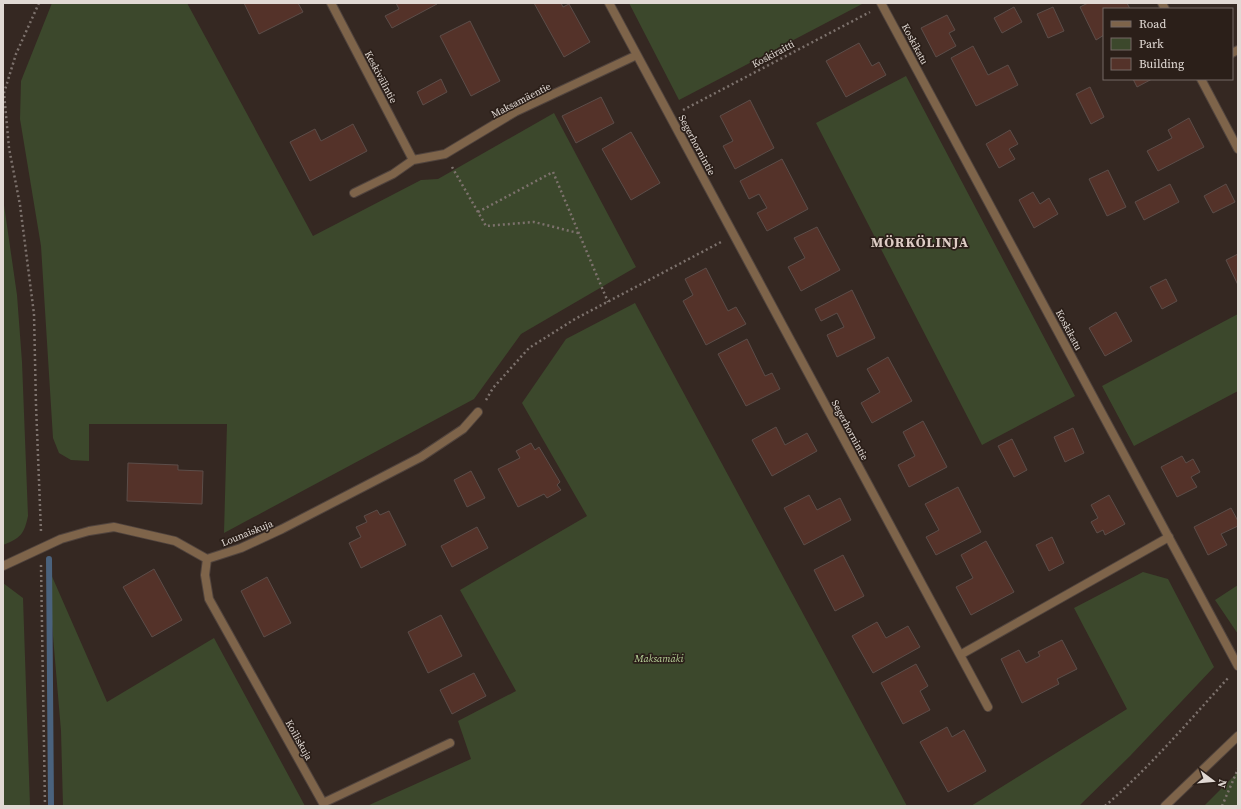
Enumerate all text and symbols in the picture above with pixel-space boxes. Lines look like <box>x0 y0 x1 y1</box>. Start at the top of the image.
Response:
legend <box>1103 8 1233 80</box>
text: Road <box>1139 16 1166 32</box>
street label: Koskikatu <box>899 21 931 67</box>
text: Park <box>1139 36 1164 52</box>
street label: Koskiraitti <box>749 37 797 71</box>
street label: Keskivälintie <box>362 49 400 105</box>
text: Building <box>1139 56 1184 72</box>
street label: Maksamäentie <box>489 79 553 121</box>
street label: Segerhornintie <box>676 113 718 177</box>
district label: MÖRKÖLINJA <box>871 232 969 252</box>
street label: Koskikatu <box>1053 307 1085 353</box>
street label: Segerhornintie <box>829 398 871 462</box>
street label: Lounaiskuja <box>219 516 276 549</box>
park label: Maksamäki <box>634 652 683 665</box>
street label: Koiliskuja <box>283 717 316 763</box>
north arrow <box>1193 761 1233 801</box>
text: N <box>1214 778 1230 790</box>

